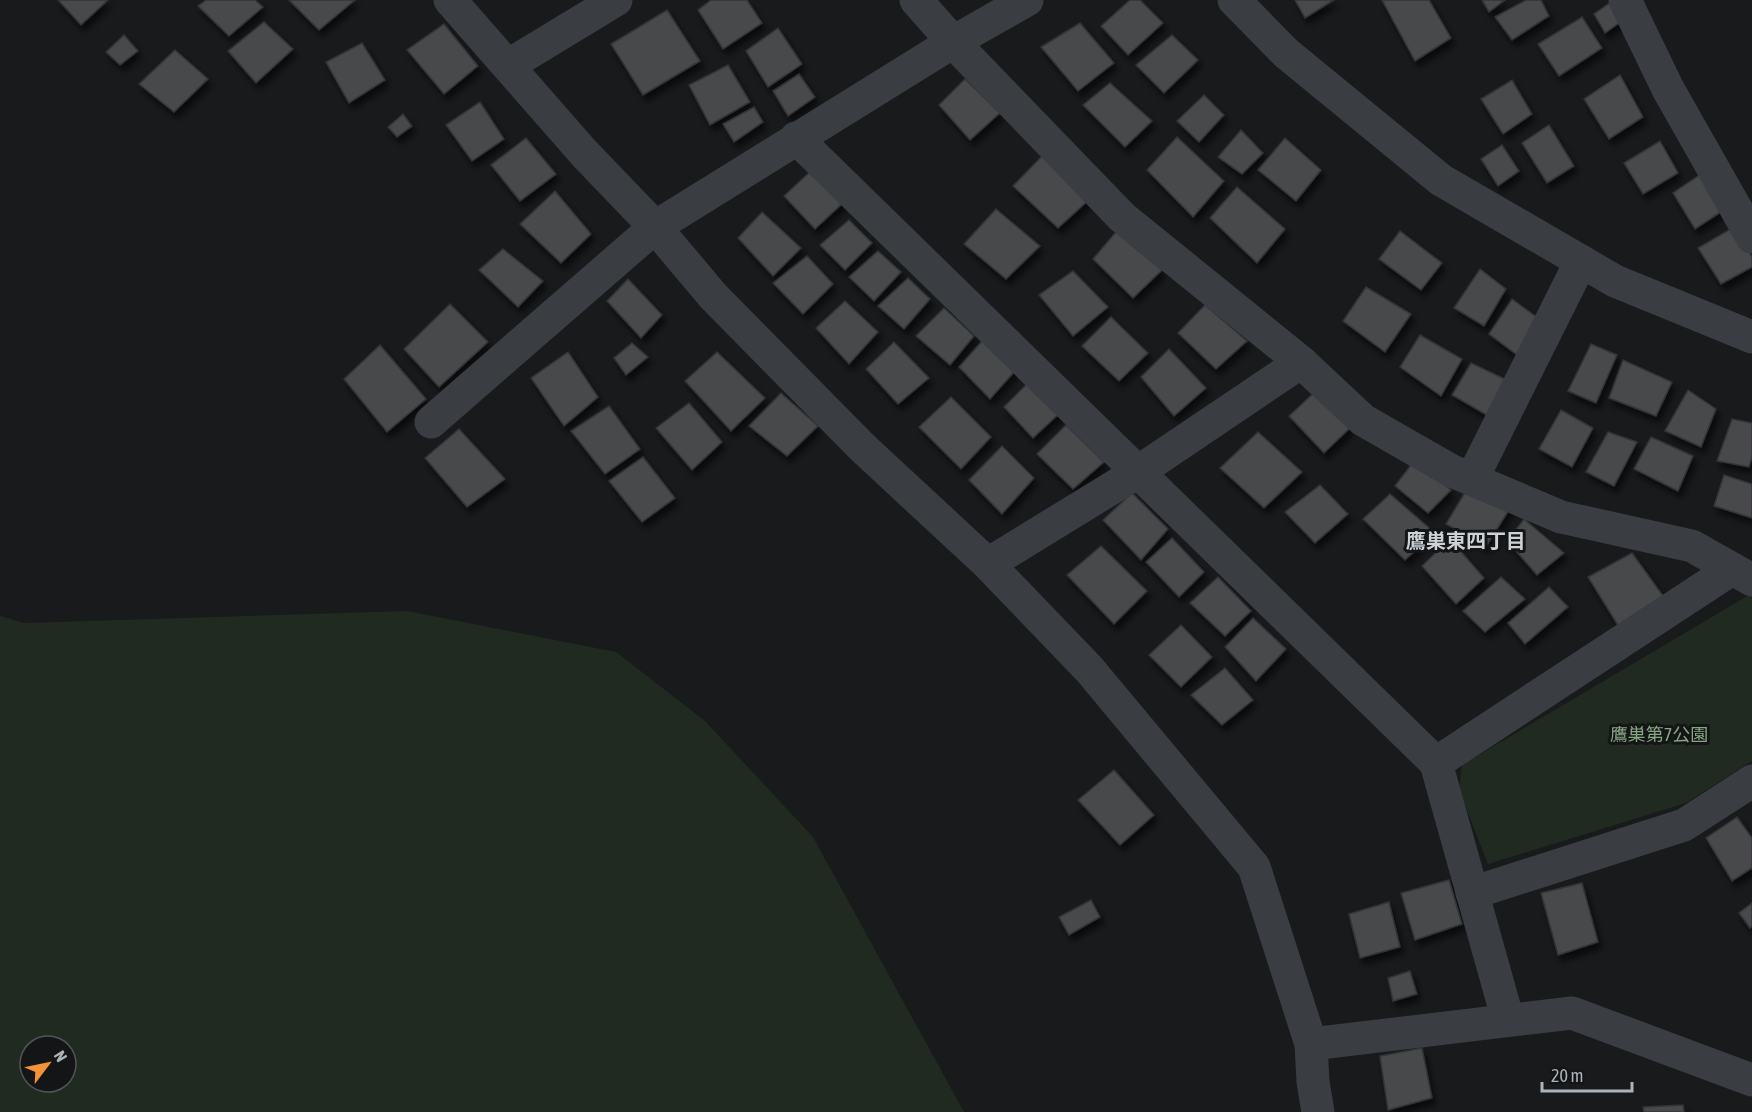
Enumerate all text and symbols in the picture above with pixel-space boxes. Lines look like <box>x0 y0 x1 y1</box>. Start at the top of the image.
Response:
district label: 鷹巣東四丁目 <box>1406 529 1526 552</box>
park label: 鷹巣第7公園 <box>1610 724 1708 745</box>
north arrow <box>18 1034 78 1094</box>
text: N <box>51 1047 71 1065</box>
scale bar <box>1542 1055 1632 1093</box>
text: 20 m <box>1551 1065 1583 1086</box>

